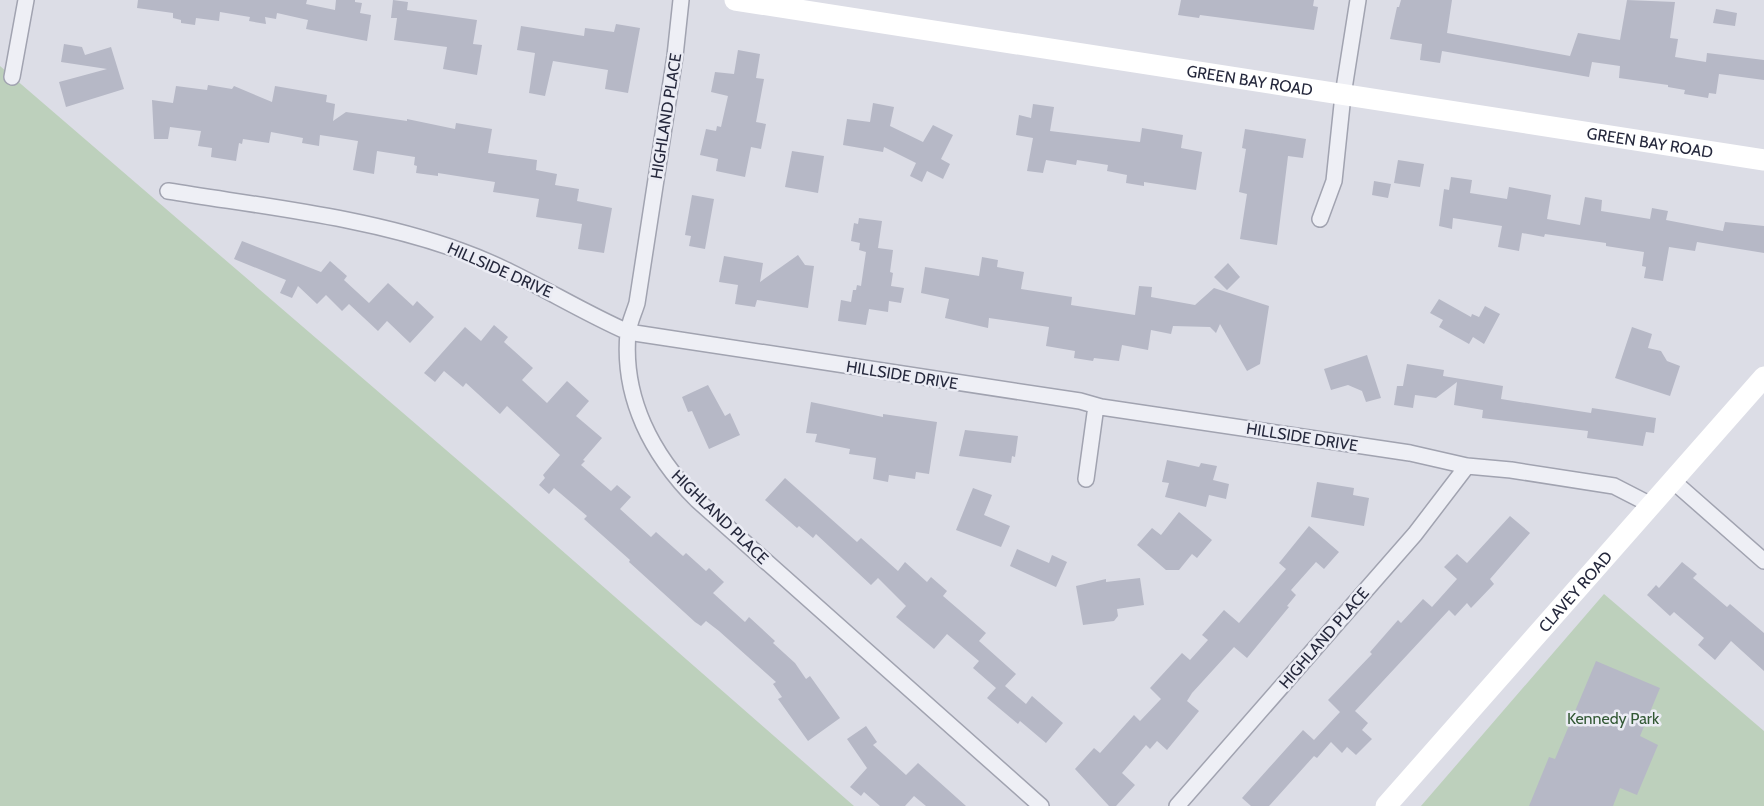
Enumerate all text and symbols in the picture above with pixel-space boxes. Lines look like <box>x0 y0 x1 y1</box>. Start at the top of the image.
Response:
street label: HIGHLAND PLACE <box>647 51 685 180</box>
street label: GREEN BAY ROAD <box>1185 61 1314 99</box>
street label: GREEN BAY ROAD <box>1586 123 1714 161</box>
street label: HILLSIDE DRIVE <box>445 238 556 302</box>
street label: HILLSIDE DRIVE <box>845 357 959 393</box>
street label: HILLSIDE DRIVE <box>1245 419 1359 455</box>
street label: HIGHLAND PLACE <box>668 466 773 568</box>
street label: CLAVEY ROAD <box>1534 547 1616 636</box>
street label: HIGHLAND PLACE <box>1275 584 1373 692</box>
park label: Kennedy Park <box>1567 709 1660 728</box>

